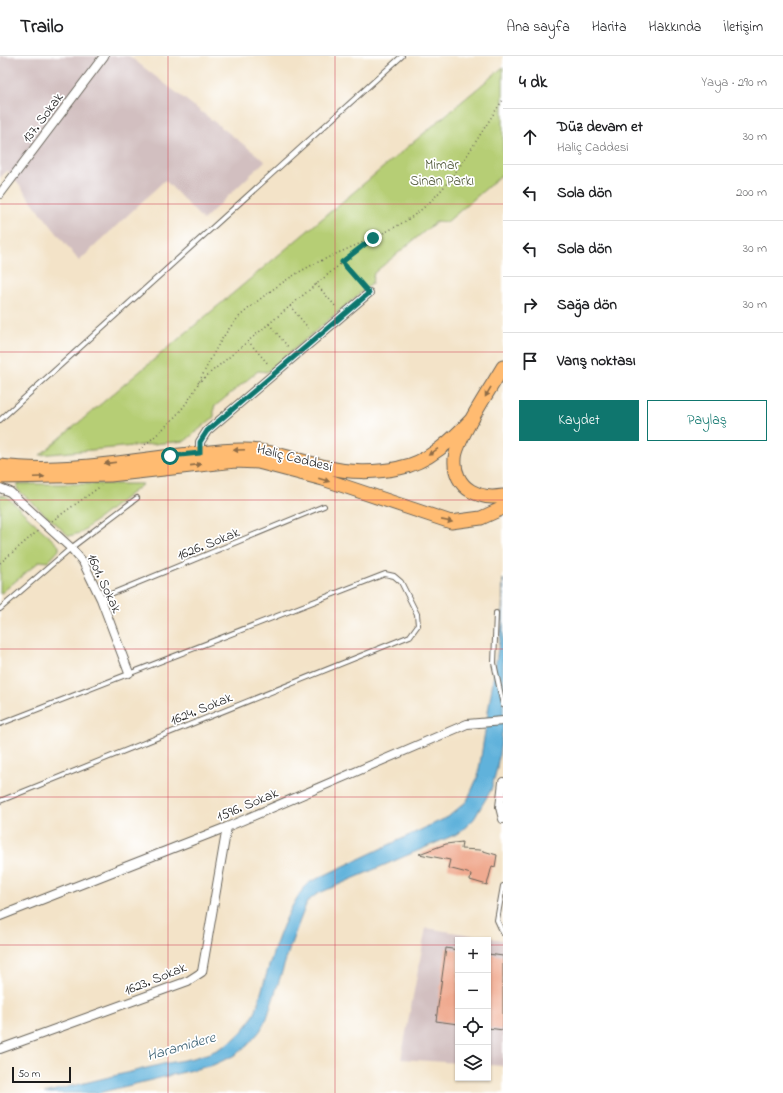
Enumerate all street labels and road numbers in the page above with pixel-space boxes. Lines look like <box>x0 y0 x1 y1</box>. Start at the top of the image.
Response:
street label: 137. Sokak <box>17 88 70 147</box>
street label: Haliç Caddesi <box>255 439 335 478</box>
street label: 1626. Sokak <box>174 522 244 566</box>
street label: 1601. Sokak <box>81 551 127 617</box>
street label: 1624. Sokak <box>167 687 237 731</box>
street label: 1596. Sokak <box>214 783 282 828</box>
street label: 1623. Sokak <box>121 957 191 1001</box>

